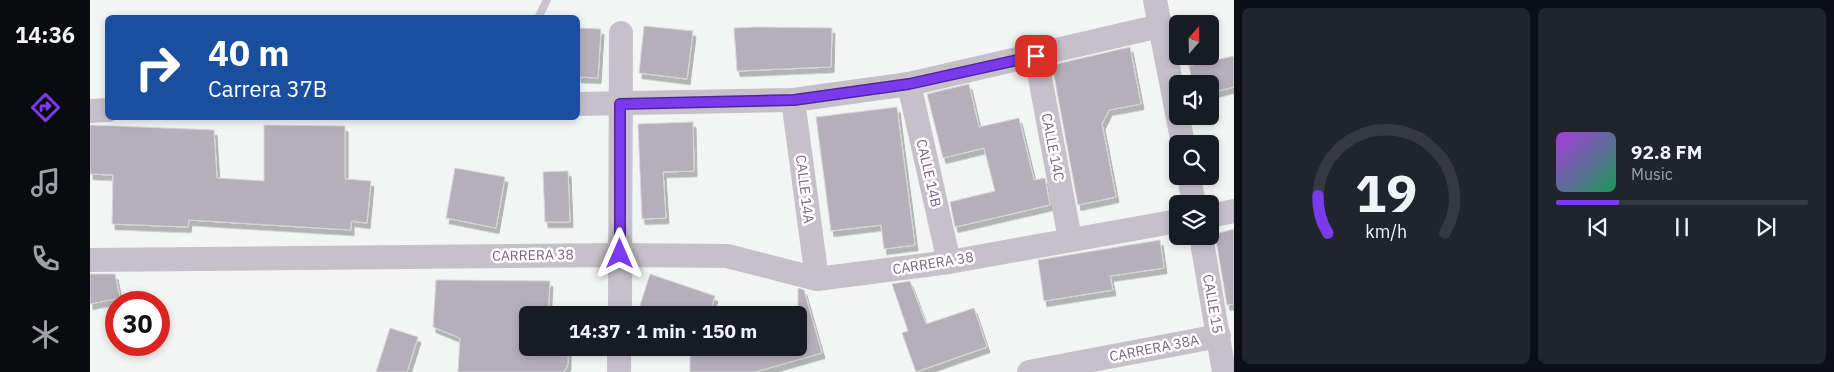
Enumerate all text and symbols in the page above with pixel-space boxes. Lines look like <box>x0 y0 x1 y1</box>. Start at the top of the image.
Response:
north arrow <box>1169 15 1219 65</box>
map controls <box>1169 15 1219 245</box>
text: 14:36 <box>15 20 75 49</box>
text: 40 m <box>208 30 290 76</box>
icon: right <box>125 35 190 100</box>
pin <box>1015 35 1057 77</box>
icon: arrive <box>1022 42 1050 70</box>
text: Carrera 37B <box>208 74 327 103</box>
button: sound <box>1169 75 1219 125</box>
icon: directions <box>28 90 63 125</box>
street label: CALLE 14C <box>1038 112 1068 183</box>
button: search <box>1169 135 1219 185</box>
street label: CALLE 14B <box>912 137 946 209</box>
text: 92.8 FM <box>1631 140 1702 164</box>
street label: CALLE 14A <box>792 154 818 224</box>
text: 19 <box>1355 159 1417 226</box>
text: Music <box>1631 164 1673 184</box>
icon: music <box>28 165 63 200</box>
button: layers <box>1169 195 1219 245</box>
icon: previous <box>1584 213 1612 241</box>
icon: pause <box>1668 213 1696 241</box>
icon: next <box>1752 213 1780 241</box>
text: km/h <box>1365 220 1407 243</box>
position arrow <box>593 227 645 279</box>
icon: phone <box>28 241 63 276</box>
street label: CARRERA 38 <box>492 245 574 265</box>
street label: CARRERA 38 <box>891 248 975 278</box>
street label: CALLE 15 <box>1199 273 1227 335</box>
speed limit sign: 30 <box>105 291 170 356</box>
icon: climate <box>28 317 63 352</box>
text: 14:37 · 1 min · 150 m <box>569 319 757 343</box>
street label: CARRERA 38A <box>1108 331 1200 365</box>

